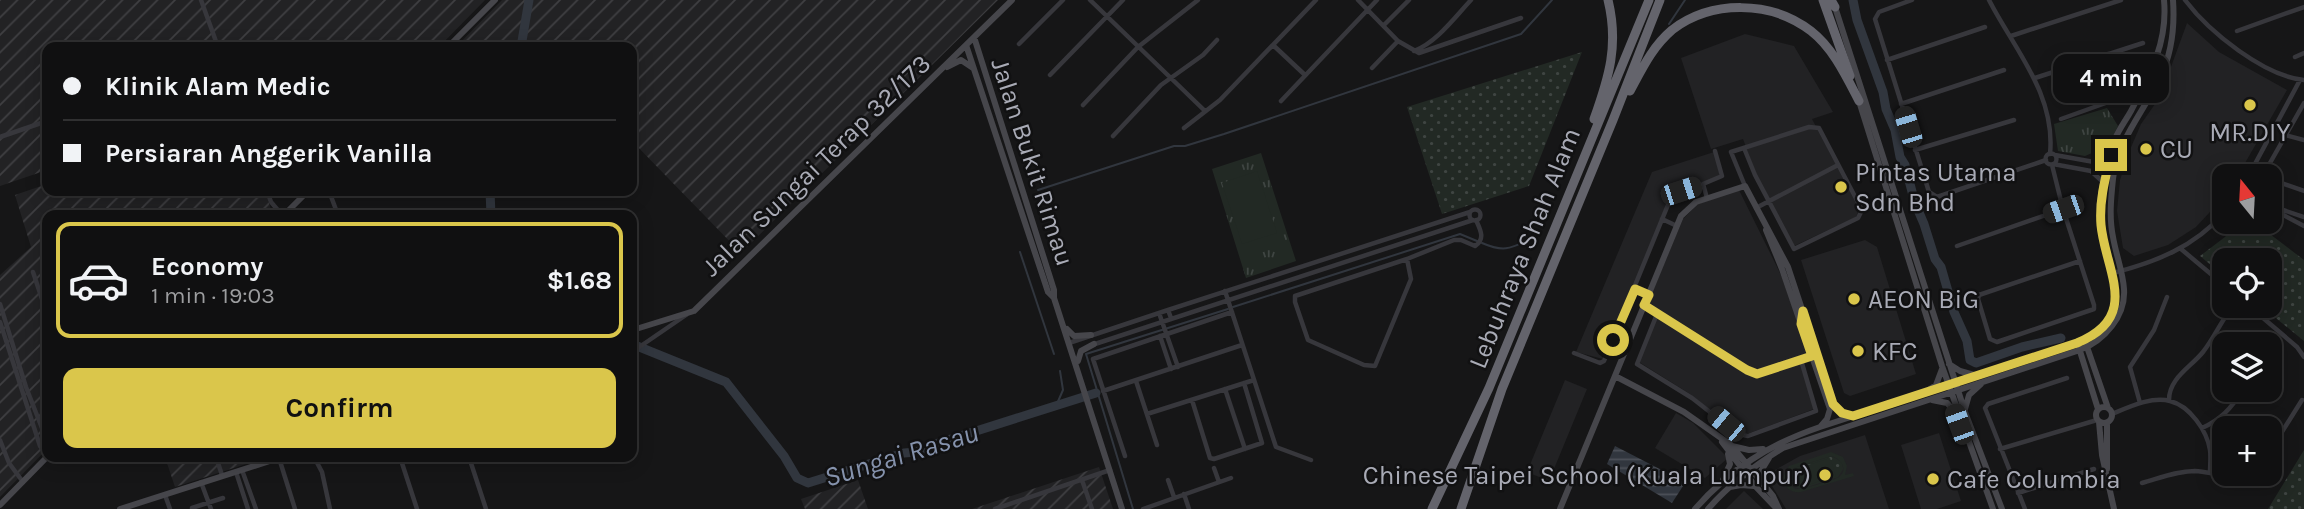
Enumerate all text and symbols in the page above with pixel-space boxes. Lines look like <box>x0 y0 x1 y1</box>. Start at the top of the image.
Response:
street label: Jalan Sungai Terap 32/173 <box>696 48 937 283</box>
street label: Jalan Bukit Rimau <box>984 54 1081 270</box>
callout: 4 min <box>2053 54 2169 102</box>
text: 4 min <box>2079 65 2143 92</box>
text: Klinik Alam Medic <box>105 71 331 102</box>
marker: MR.DIY <box>2242 97 2258 113</box>
car <box>1892 104 1925 150</box>
place label: MR.DIY <box>2209 117 2291 148</box>
street label: Lebuhraya Shah Alam <box>1462 123 1587 373</box>
place label: CU <box>2160 134 2193 165</box>
text: Persiaran Anggerik Vanilla <box>105 138 433 169</box>
route end <box>2095 139 2127 171</box>
marker: CU <box>2138 141 2154 157</box>
place label: Pintas Utama Sdn Bhd <box>1855 157 2016 218</box>
north arrow <box>2212 164 2282 234</box>
map controls <box>2212 164 2282 486</box>
car <box>1658 175 1705 207</box>
marker: Pintas Utama Sdn Bhd <box>1833 179 1849 195</box>
car <box>2040 192 2087 226</box>
button: locate <box>2212 248 2282 318</box>
icon: car <box>67 249 130 312</box>
text: Economy <box>151 251 263 282</box>
text: $1.68 <box>547 265 612 296</box>
text: 1 min · 19:03 <box>151 282 275 309</box>
place label: AEON BiG <box>1868 284 1979 315</box>
marker: AEON BiG <box>1846 291 1862 307</box>
route start <box>1597 324 1629 356</box>
button: layers <box>2212 332 2282 402</box>
place label: KFC <box>1872 336 1917 367</box>
marker: KFC <box>1850 343 1866 359</box>
button: Confirm <box>63 368 616 448</box>
car <box>1942 401 1977 447</box>
car <box>1704 402 1749 446</box>
water label: Sungai Rasau <box>820 415 982 494</box>
button: + <box>2212 416 2282 486</box>
place label: Chinese Taipei School (Kuala Lumpur) <box>1363 460 1811 491</box>
place label: Cafe Columbia <box>1947 464 2121 495</box>
marker: Chinese Taipei School (Kuala Lumpur) <box>1817 467 1833 483</box>
marker: Cafe Columbia <box>1925 471 1941 487</box>

